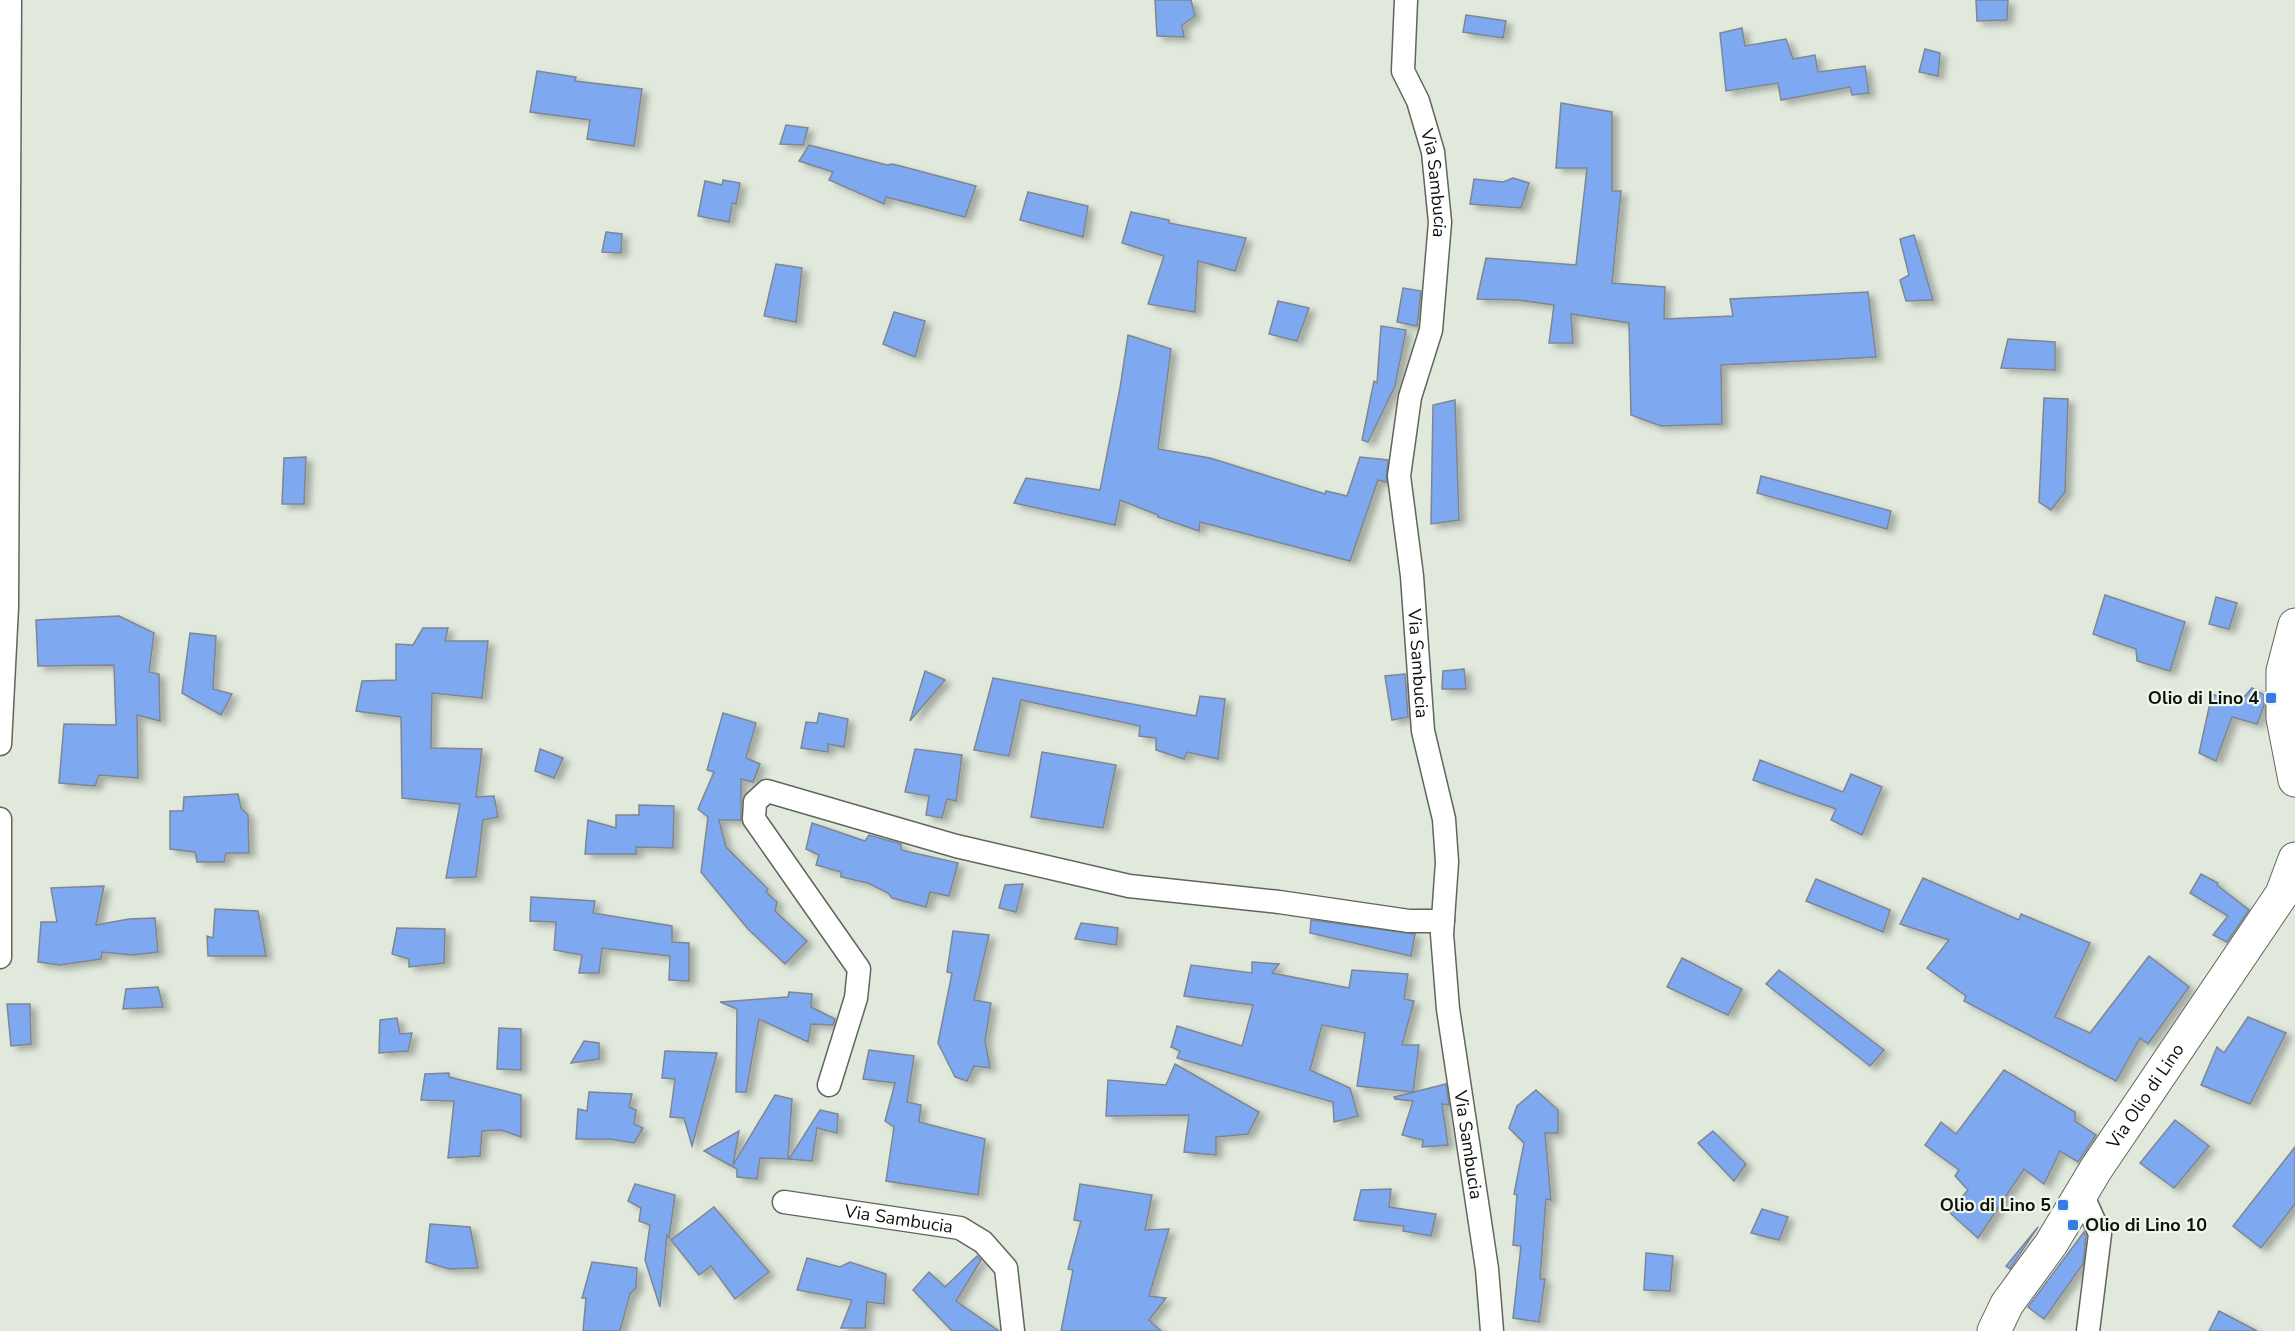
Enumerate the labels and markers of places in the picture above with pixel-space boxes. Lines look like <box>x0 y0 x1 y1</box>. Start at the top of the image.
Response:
place label: Olio di Lino 4 <box>2148 686 2259 710</box>
marker: Olio di Lino 4 <box>2264 691 2278 705</box>
place label: Olio di Lino 5 <box>1940 1193 2051 1217</box>
marker: Olio di Lino 5 <box>2056 1198 2070 1212</box>
place label: Olio di Lino 10 <box>2085 1213 2207 1237</box>
marker: Olio di Lino 10 <box>2066 1218 2080 1232</box>

